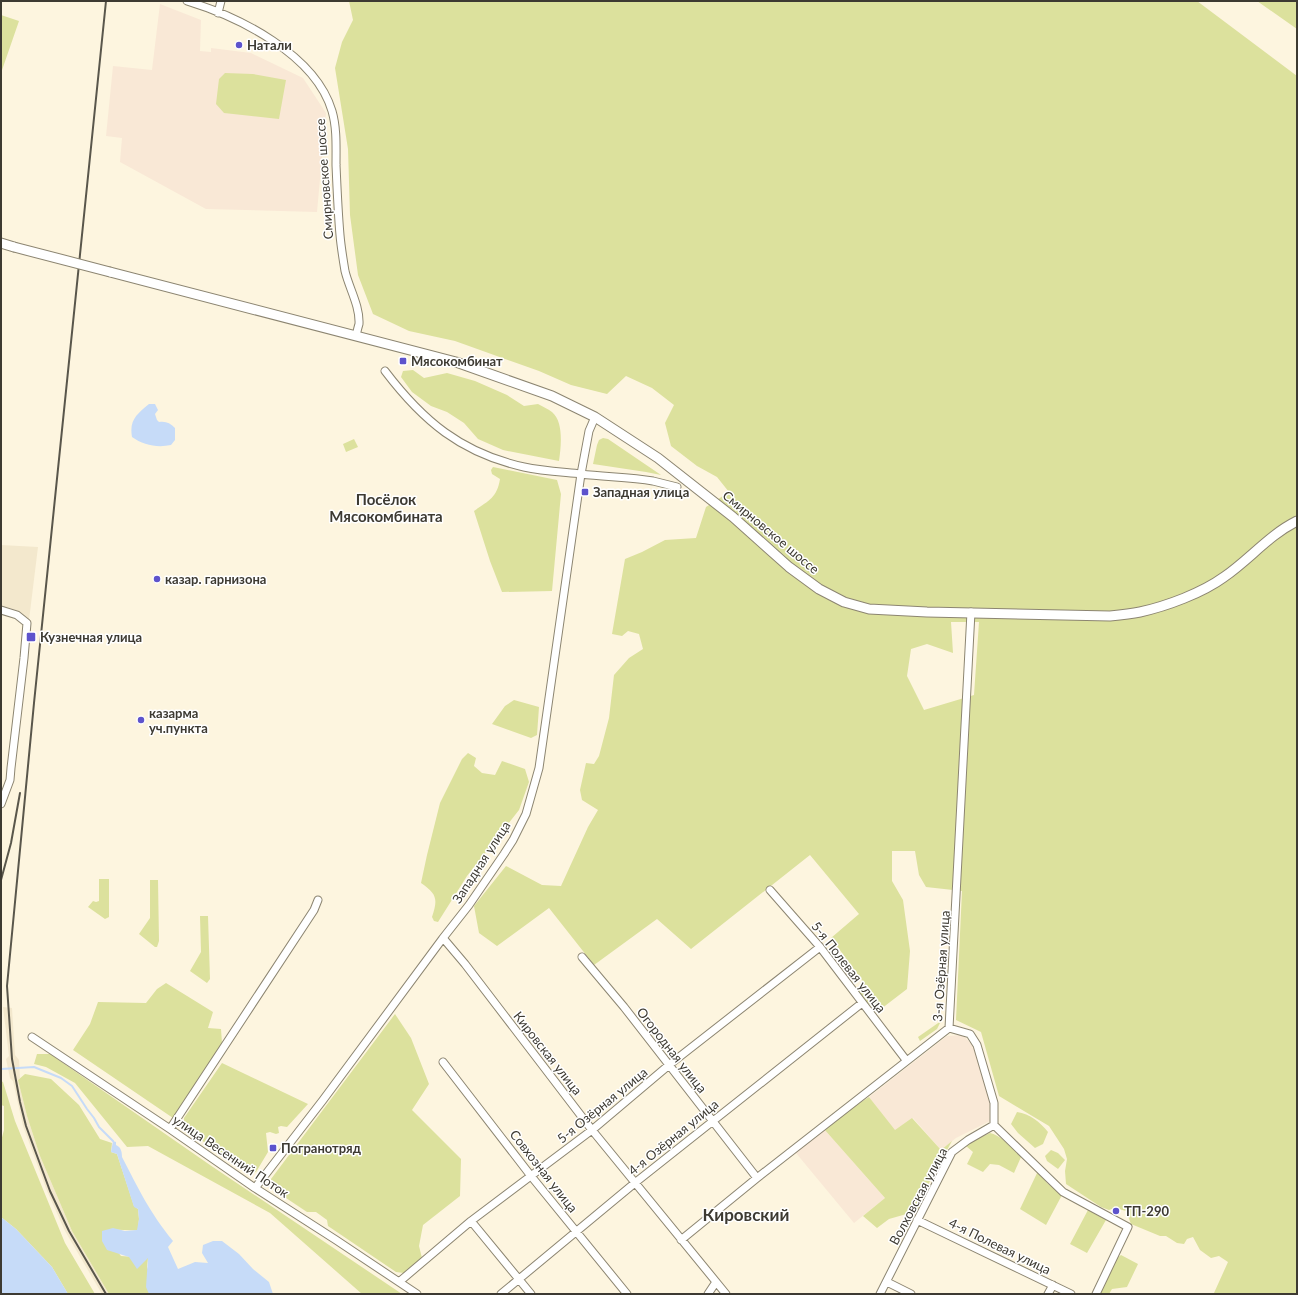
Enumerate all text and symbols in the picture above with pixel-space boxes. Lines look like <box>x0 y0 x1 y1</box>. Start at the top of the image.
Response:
place label: Натали <box>247 37 292 53</box>
marker: Натали <box>234 40 244 50</box>
street label: Смирновское шоссе <box>312 118 336 240</box>
place label: Мясокомбинат <box>411 353 503 369</box>
marker: Мясокомбинат <box>398 356 408 366</box>
place label: Западная улица <box>593 484 689 500</box>
marker: Западная улица <box>580 487 590 497</box>
street label: Смирновское шоссе <box>719 487 823 577</box>
district label: Посёлок Мясокомбината <box>329 490 443 525</box>
place label: казар. гарнизона <box>165 571 266 587</box>
marker: казар. гарнизона <box>152 574 162 584</box>
place label: Кузнечная улица <box>40 629 142 645</box>
marker: Кузнечная улица <box>25 631 37 643</box>
place label: казарма уч.пункта <box>149 705 208 736</box>
marker: казарма уч.пункта <box>136 715 146 725</box>
street label: Западная улица <box>449 818 513 906</box>
street label: 3-я Озёрная улица <box>929 910 953 1022</box>
street label: 5-я Полевая улица <box>808 918 890 1016</box>
street label: Огородная улица <box>634 1004 710 1096</box>
street label: Кировская улица <box>510 1008 586 1098</box>
street label: 5-я Озёрная улица <box>554 1064 650 1146</box>
street label: 4-я Озёрная улица <box>625 1096 721 1178</box>
street label: улица Весенний Поток <box>170 1111 292 1201</box>
street label: Совхозная улица <box>507 1126 581 1216</box>
place label: Погранотряд <box>281 1140 362 1156</box>
marker: Погранотряд <box>268 1143 278 1153</box>
street label: Волховская улица <box>886 1145 950 1247</box>
place label: ТП-290 <box>1124 1203 1169 1219</box>
district label: Кировский <box>703 1204 789 1225</box>
marker: ТП-290 <box>1111 1206 1121 1216</box>
street label: 4-я Полевая улица <box>946 1214 1054 1278</box>

